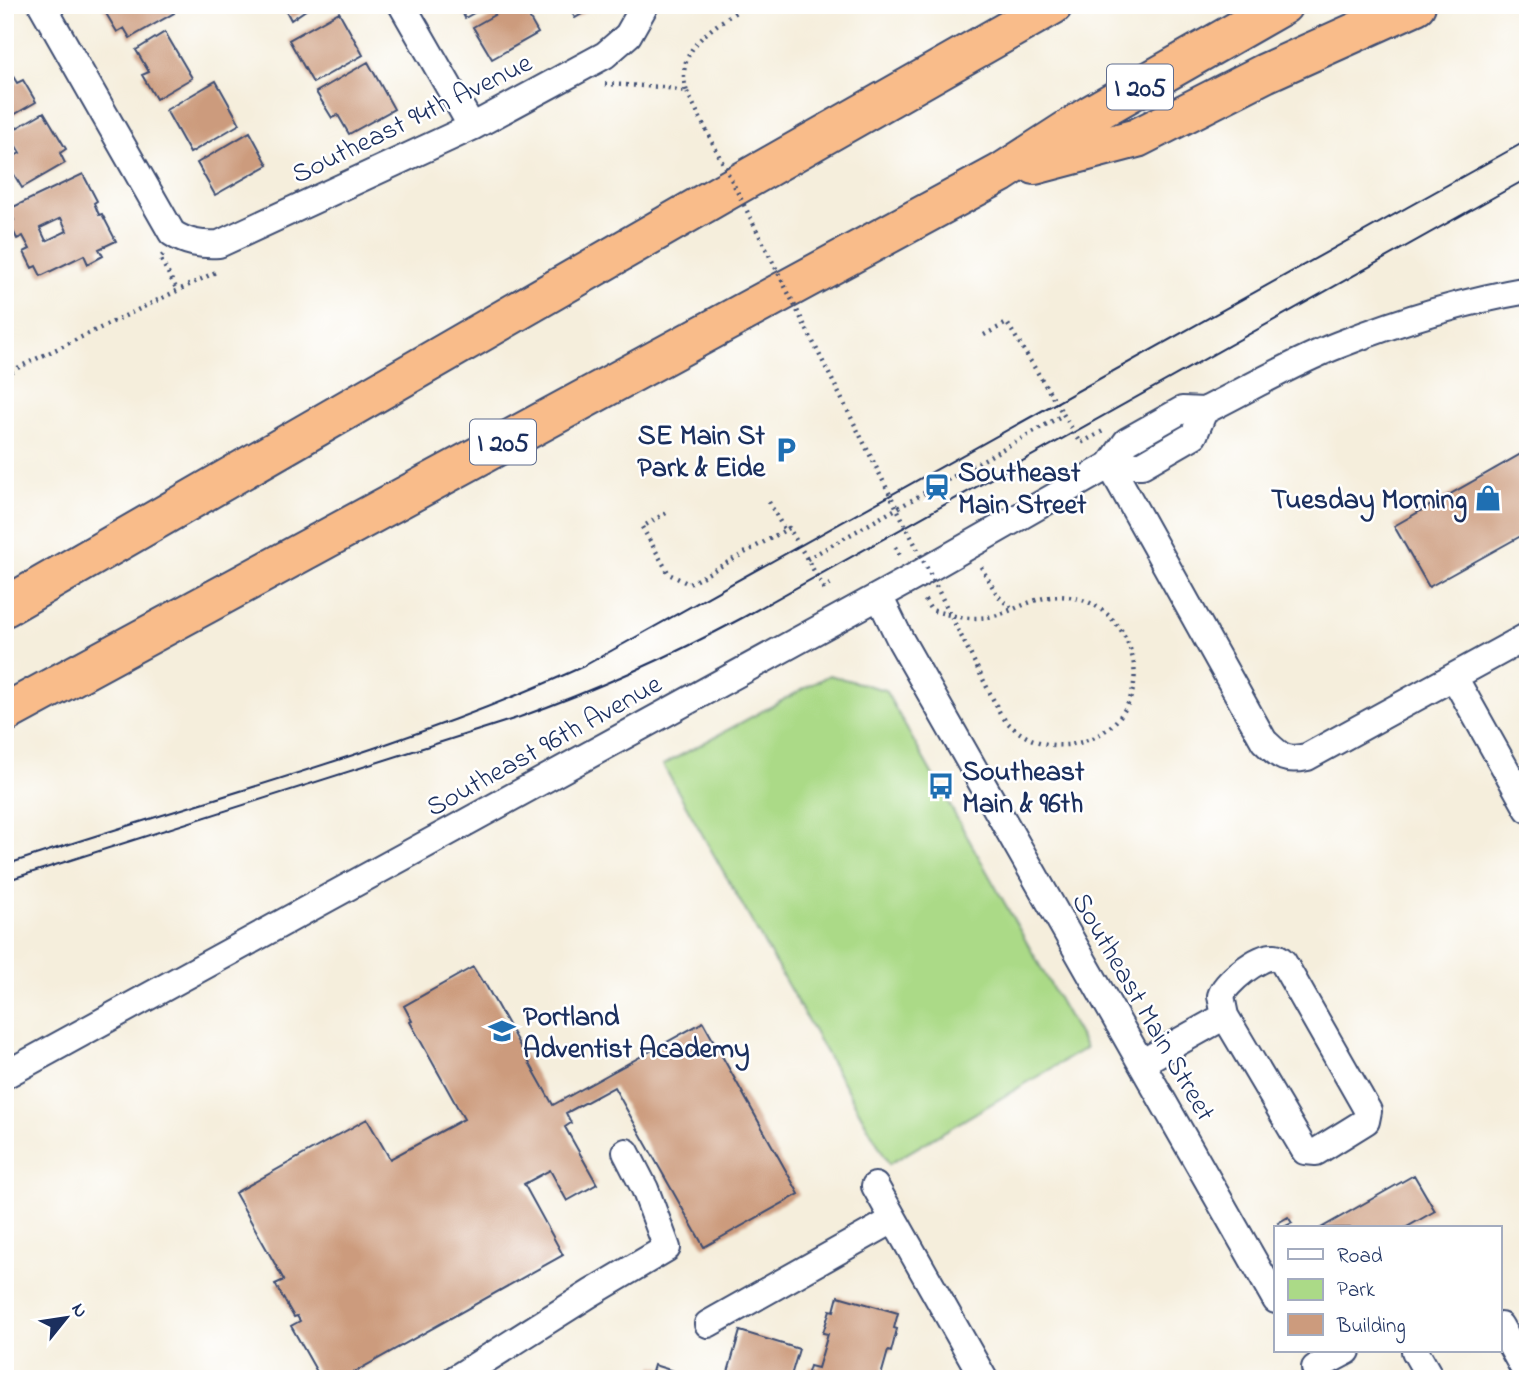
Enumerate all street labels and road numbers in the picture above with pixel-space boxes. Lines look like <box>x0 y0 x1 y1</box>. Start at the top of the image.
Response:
street label: Southeast 94th Avenue <box>285 44 540 196</box>
road number: I 205 <box>1107 64 1173 110</box>
road number: I 205 <box>470 420 536 464</box>
street label: Southeast 96th Avenue <box>419 665 670 829</box>
street label: Southeast Main Street <box>1060 886 1224 1130</box>

